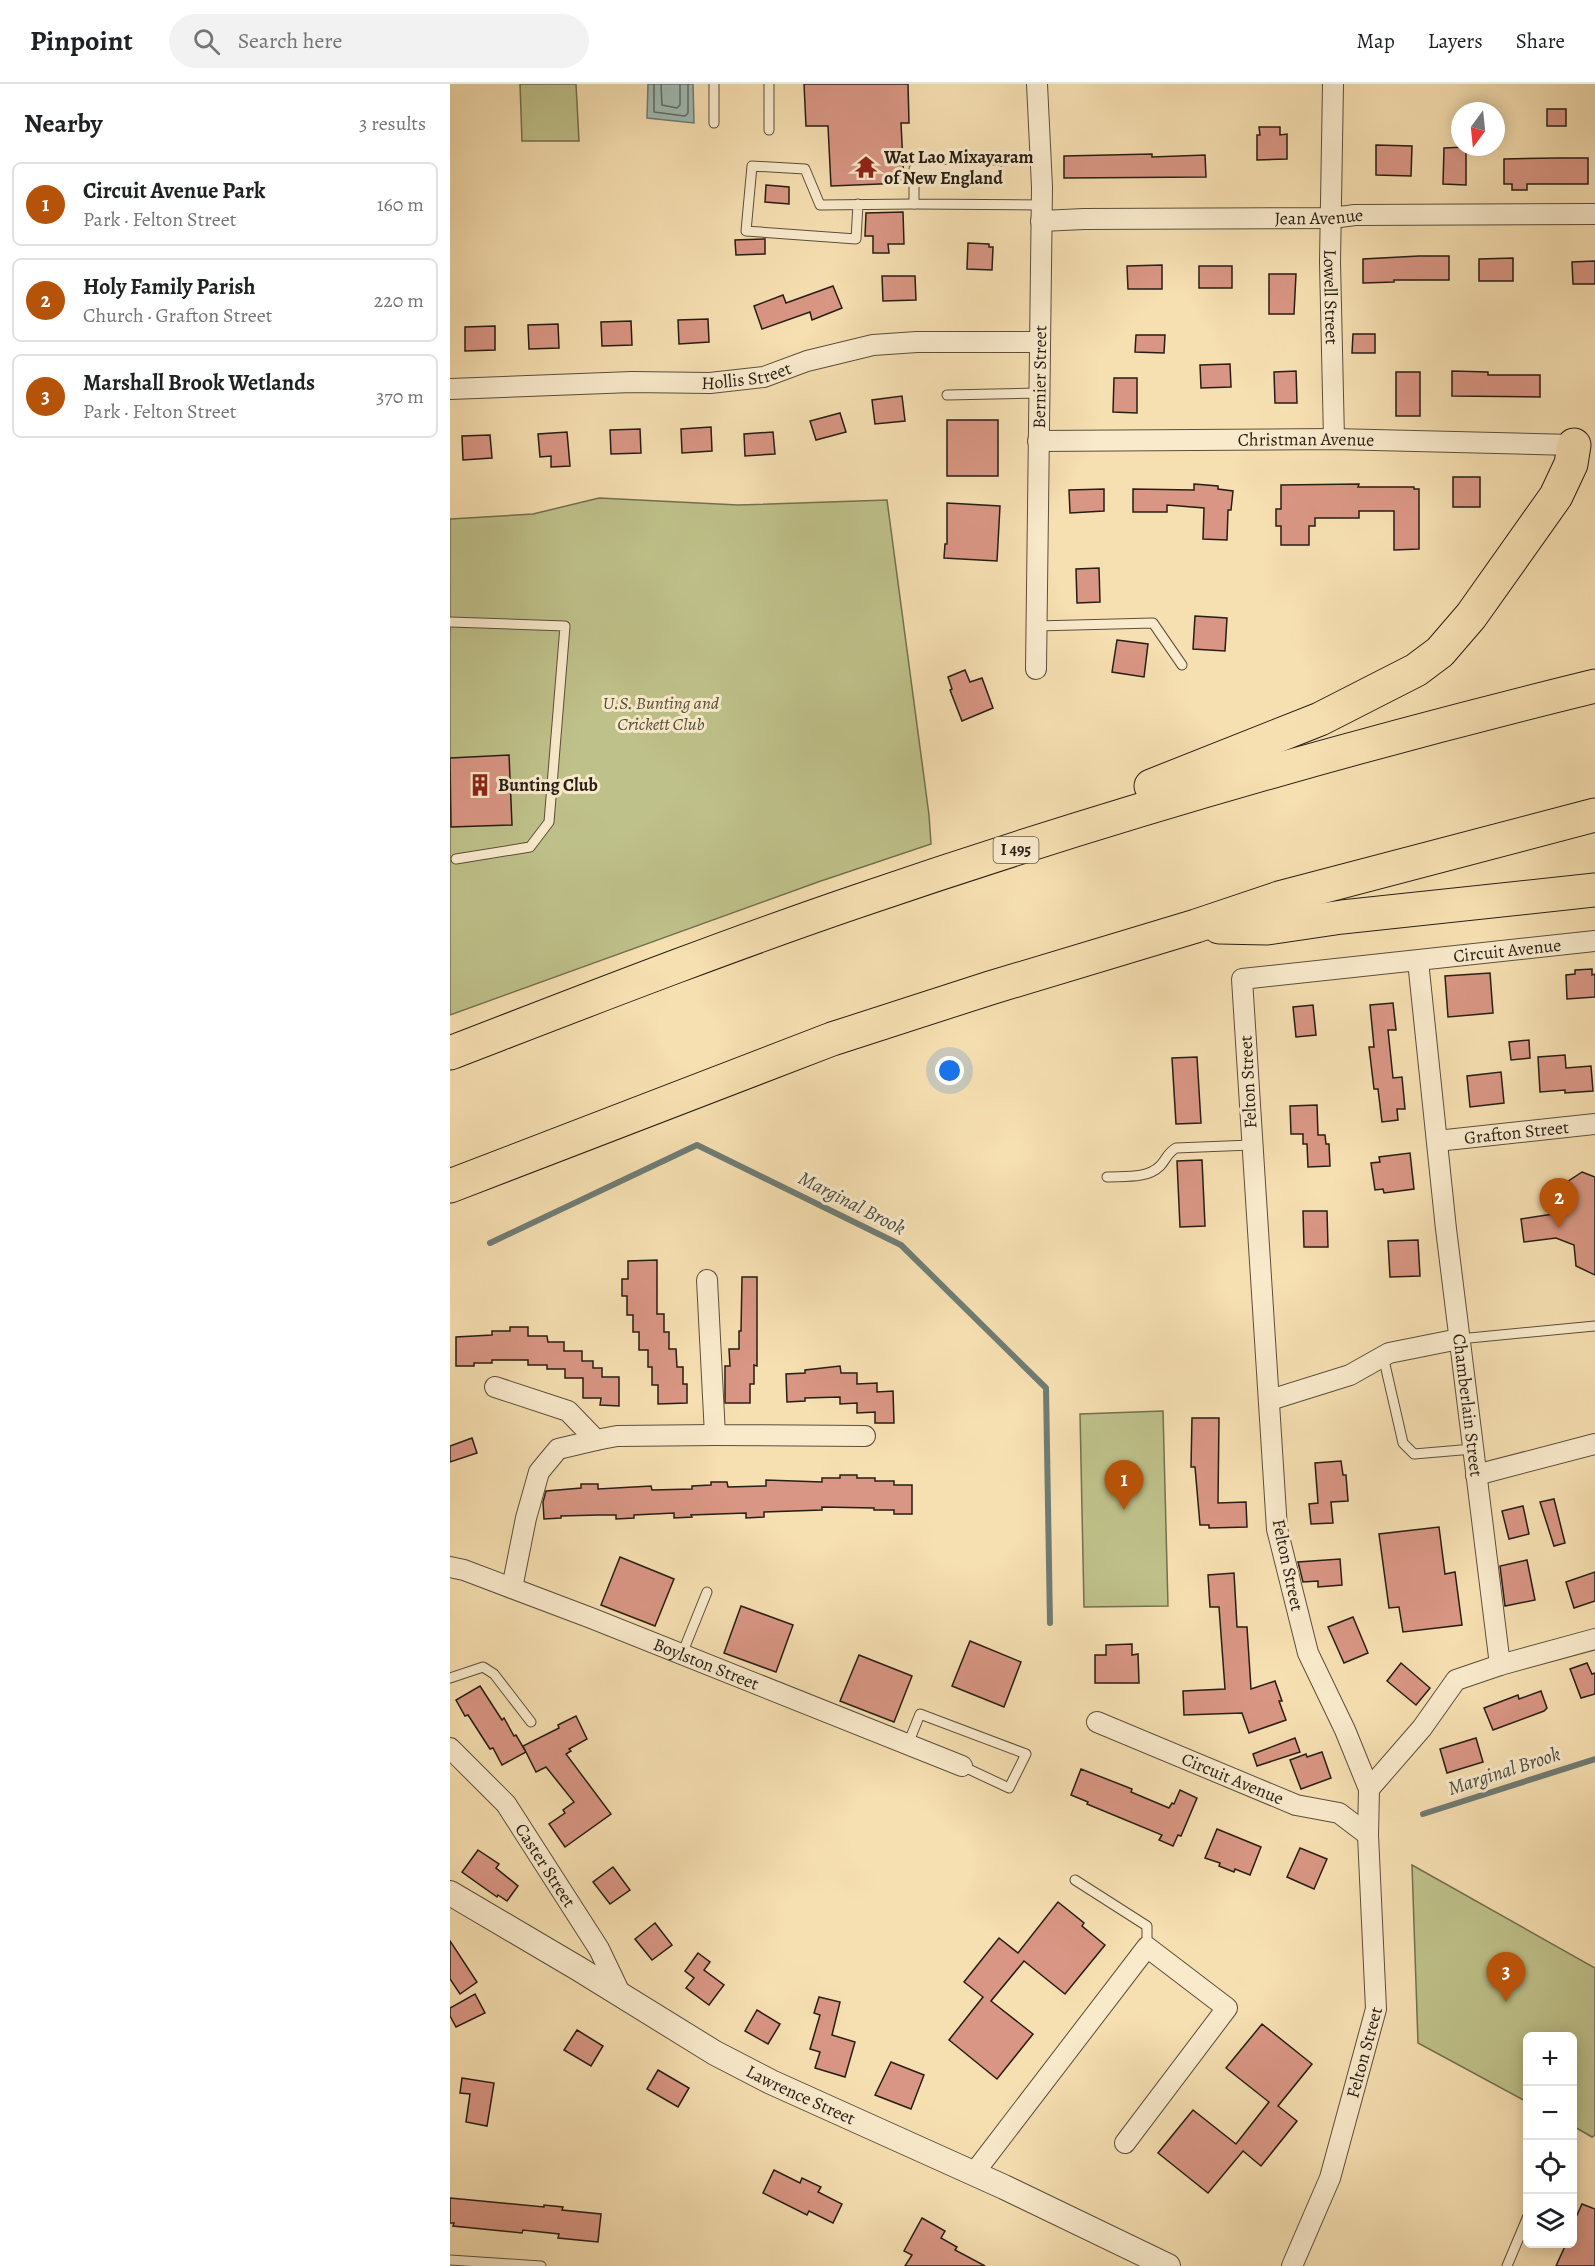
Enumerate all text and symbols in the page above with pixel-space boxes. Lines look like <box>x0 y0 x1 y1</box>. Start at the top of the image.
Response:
search box <box>169 14 589 68</box>
text: Pinpoint <box>30 22 133 60</box>
icon: search <box>190 25 223 58</box>
text: Search here <box>238 26 342 56</box>
text: Map <box>1356 27 1395 55</box>
text: Layers <box>1428 27 1483 55</box>
text: Share <box>1516 27 1565 55</box>
north arrow <box>1451 102 1505 156</box>
text: Nearby <box>24 106 103 141</box>
text: 3 results <box>359 110 426 137</box>
place label: Wat Lao Mixayaram of New England <box>883 145 1034 190</box>
temple icon: Wat Lao Mixayaram of New England <box>853 154 879 180</box>
text: Circuit Avenue Park <box>83 176 265 206</box>
text: 1 <box>42 191 49 218</box>
text: 160 m <box>377 191 424 218</box>
street label: Jean Avenue <box>1275 203 1363 230</box>
text: Park · Felton Street <box>83 206 236 233</box>
street label: Lowell Street <box>1318 249 1344 345</box>
text: Holy Family Parish <box>83 272 256 302</box>
text: 2 <box>41 287 50 314</box>
text: 220 m <box>374 287 424 314</box>
text: Church · Grafton Street <box>83 302 272 329</box>
street label: Bernier Street <box>1027 325 1052 429</box>
street label: Hollis Street <box>701 356 795 395</box>
text: Marshall Brook Wetlands <box>83 368 315 398</box>
text: 3 <box>41 383 50 410</box>
text: 370 m <box>376 383 424 410</box>
text: Park · Felton Street <box>83 398 236 425</box>
street label: Christman Avenue <box>1238 427 1375 452</box>
park label: U.S. Bunting and Crickett Club <box>603 691 720 736</box>
building icon: Bunting Club <box>467 772 493 798</box>
place label: Bunting Club <box>498 773 598 797</box>
road number: I 495 <box>994 837 1038 863</box>
street label: Circuit Avenue <box>1452 933 1562 968</box>
street label: Felton Street <box>1234 1035 1262 1129</box>
your location <box>935 1056 964 1085</box>
street label: Grafton Street <box>1463 1115 1570 1150</box>
water label: Marginal Brook <box>794 1164 910 1242</box>
pin: 2 <box>1540 1178 1578 1228</box>
street label: Chamberlain Street <box>1447 1332 1489 1478</box>
pin: 1 <box>1104 1460 1144 1510</box>
street label: Felton Street <box>1267 1517 1309 1613</box>
street label: Boylston Street <box>650 1632 762 1696</box>
water label: Marginal Brook <box>1444 1740 1564 1802</box>
street label: Circuit Avenue <box>1178 1747 1287 1811</box>
street label: Caster Street <box>509 1818 581 1912</box>
pin: 3 <box>1486 1952 1526 2002</box>
street label: Felton Street <box>1340 2004 1388 2101</box>
map controls <box>1523 2032 1577 2248</box>
button: + <box>1523 2032 1577 2086</box>
street label: Lawrence Street <box>742 2059 859 2130</box>
button: − <box>1523 2086 1577 2140</box>
button: locate <box>1523 2140 1577 2194</box>
button: layers <box>1523 2194 1577 2248</box>

